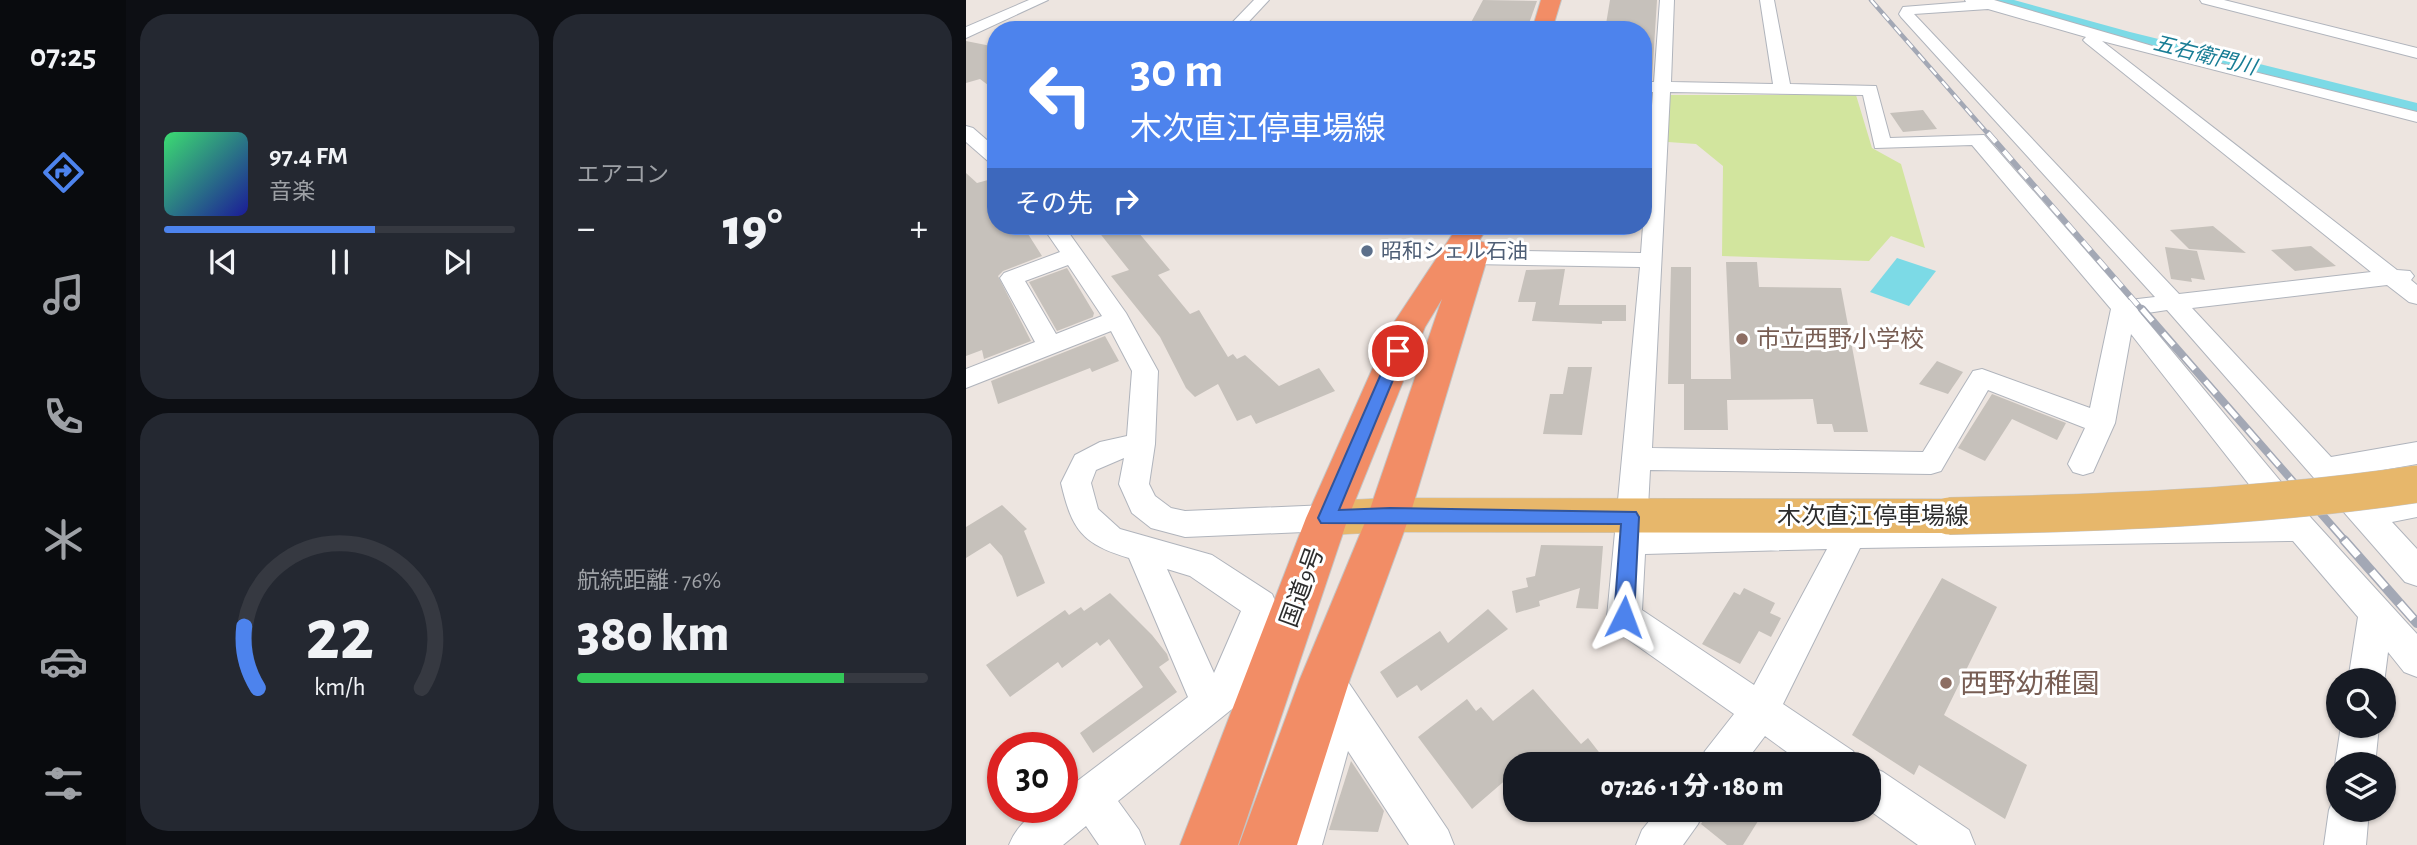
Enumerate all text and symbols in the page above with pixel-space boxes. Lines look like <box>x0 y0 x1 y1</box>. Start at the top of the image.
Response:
water label: 五右衛門川 <box>2151 32 2261 79</box>
text: 07:25 <box>30 40 96 72</box>
text: 30 m <box>1130 47 1224 96</box>
icon: left <box>1015 49 1106 140</box>
text: 木次直江停車場線 <box>1130 113 1386 145</box>
text: 97.4 FM <box>269 143 348 169</box>
icon: directions <box>39 148 88 197</box>
text: エアコン <box>577 164 669 187</box>
text: 音楽 <box>269 181 315 204</box>
icon: right <box>1107 182 1145 220</box>
text: その先 <box>1015 191 1093 217</box>
text: 19° <box>723 202 782 254</box>
text: − <box>577 210 595 248</box>
text: + <box>910 210 928 248</box>
place label: 昭和シェル石油 <box>1381 240 1528 262</box>
icon: previous <box>204 243 242 281</box>
icon: pause <box>321 243 359 281</box>
icon: next <box>438 243 476 281</box>
marker: 昭和シェル石油 <box>1359 243 1375 259</box>
icon: music <box>39 270 88 319</box>
pin <box>1368 321 1428 381</box>
place label: 市立西野小学校 <box>1756 326 1924 352</box>
marker: 市立西野小学校 <box>1734 331 1750 347</box>
icon: arrive <box>1379 332 1417 370</box>
icon: phone <box>39 392 88 441</box>
street label: 木次直江停車場線 <box>1777 503 1969 529</box>
icon: climate <box>39 515 88 564</box>
street label: 国道9号 <box>1276 543 1328 631</box>
text: 航続距離 · 76% <box>577 570 721 593</box>
position arrow <box>1587 580 1661 654</box>
text: 22 <box>305 600 374 673</box>
text: 380 km <box>577 608 729 660</box>
icon: car <box>39 637 88 686</box>
map controls <box>2326 668 2396 822</box>
button: search <box>2326 668 2396 738</box>
place label: 西野幼稚園 <box>1960 669 2100 699</box>
text: km/h <box>314 675 365 700</box>
marker: 西野幼稚園 <box>1938 675 1954 691</box>
speed limit sign: 30 <box>987 732 1078 823</box>
button: layers <box>2326 752 2396 822</box>
icon: filters <box>39 759 88 808</box>
text: 07:26 · 1 分 · 180 m <box>1600 774 1784 800</box>

